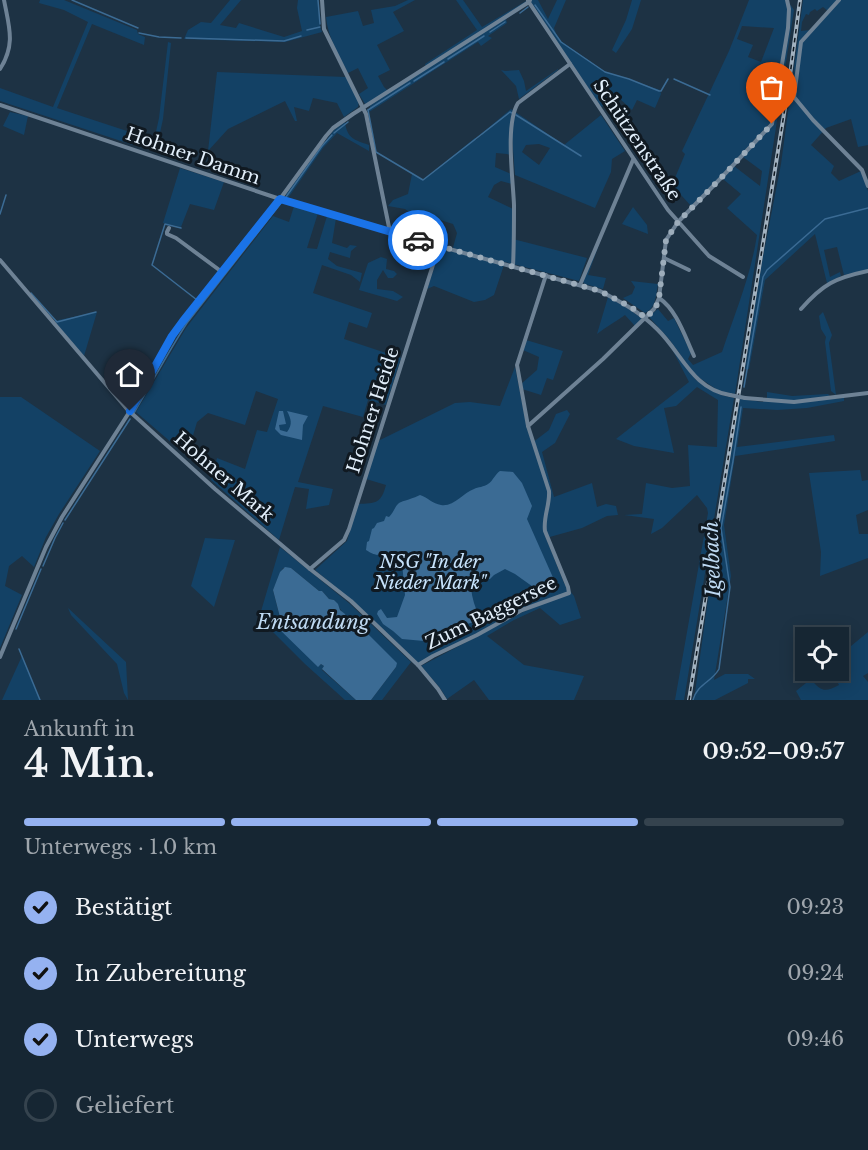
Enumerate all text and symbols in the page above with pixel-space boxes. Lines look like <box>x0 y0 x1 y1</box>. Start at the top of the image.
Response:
pin <box>746 62 797 124</box>
icon: bag <box>755 71 788 104</box>
street label: Schützenstraße <box>588 75 686 205</box>
street label: Hohner Damm <box>123 123 263 189</box>
courier <box>388 210 448 270</box>
icon: car <box>402 224 435 257</box>
street label: Hohner Heide <box>342 344 404 476</box>
pin <box>104 349 155 411</box>
icon: home <box>113 358 146 391</box>
street label: Hohner Mark <box>169 427 279 527</box>
water label: Igelbach <box>699 520 725 599</box>
park label: NSG "In der Nieder Mark" <box>373 551 488 594</box>
street label: Zum Baggersee <box>422 572 560 654</box>
water label: Entsandung <box>255 610 371 634</box>
map controls <box>795 627 849 681</box>
button: locate <box>795 627 849 681</box>
text: Ankunft in <box>24 717 135 741</box>
text: 09:52–09:57 <box>702 738 844 765</box>
text: 4 Min. <box>24 739 156 788</box>
text: Unterwegs · 1.0 km <box>24 835 217 859</box>
icon: check <box>24 891 57 924</box>
text: Bestätigt <box>75 894 172 921</box>
text: 09:23 <box>787 895 844 919</box>
icon: check <box>24 957 57 990</box>
text: In Zubereitung <box>75 960 246 987</box>
text: 09:24 <box>787 961 844 985</box>
icon: check <box>24 1023 57 1056</box>
text: Unterwegs <box>75 1026 194 1053</box>
text: 09:46 <box>787 1027 844 1051</box>
text: Geliefert <box>75 1092 174 1119</box>

